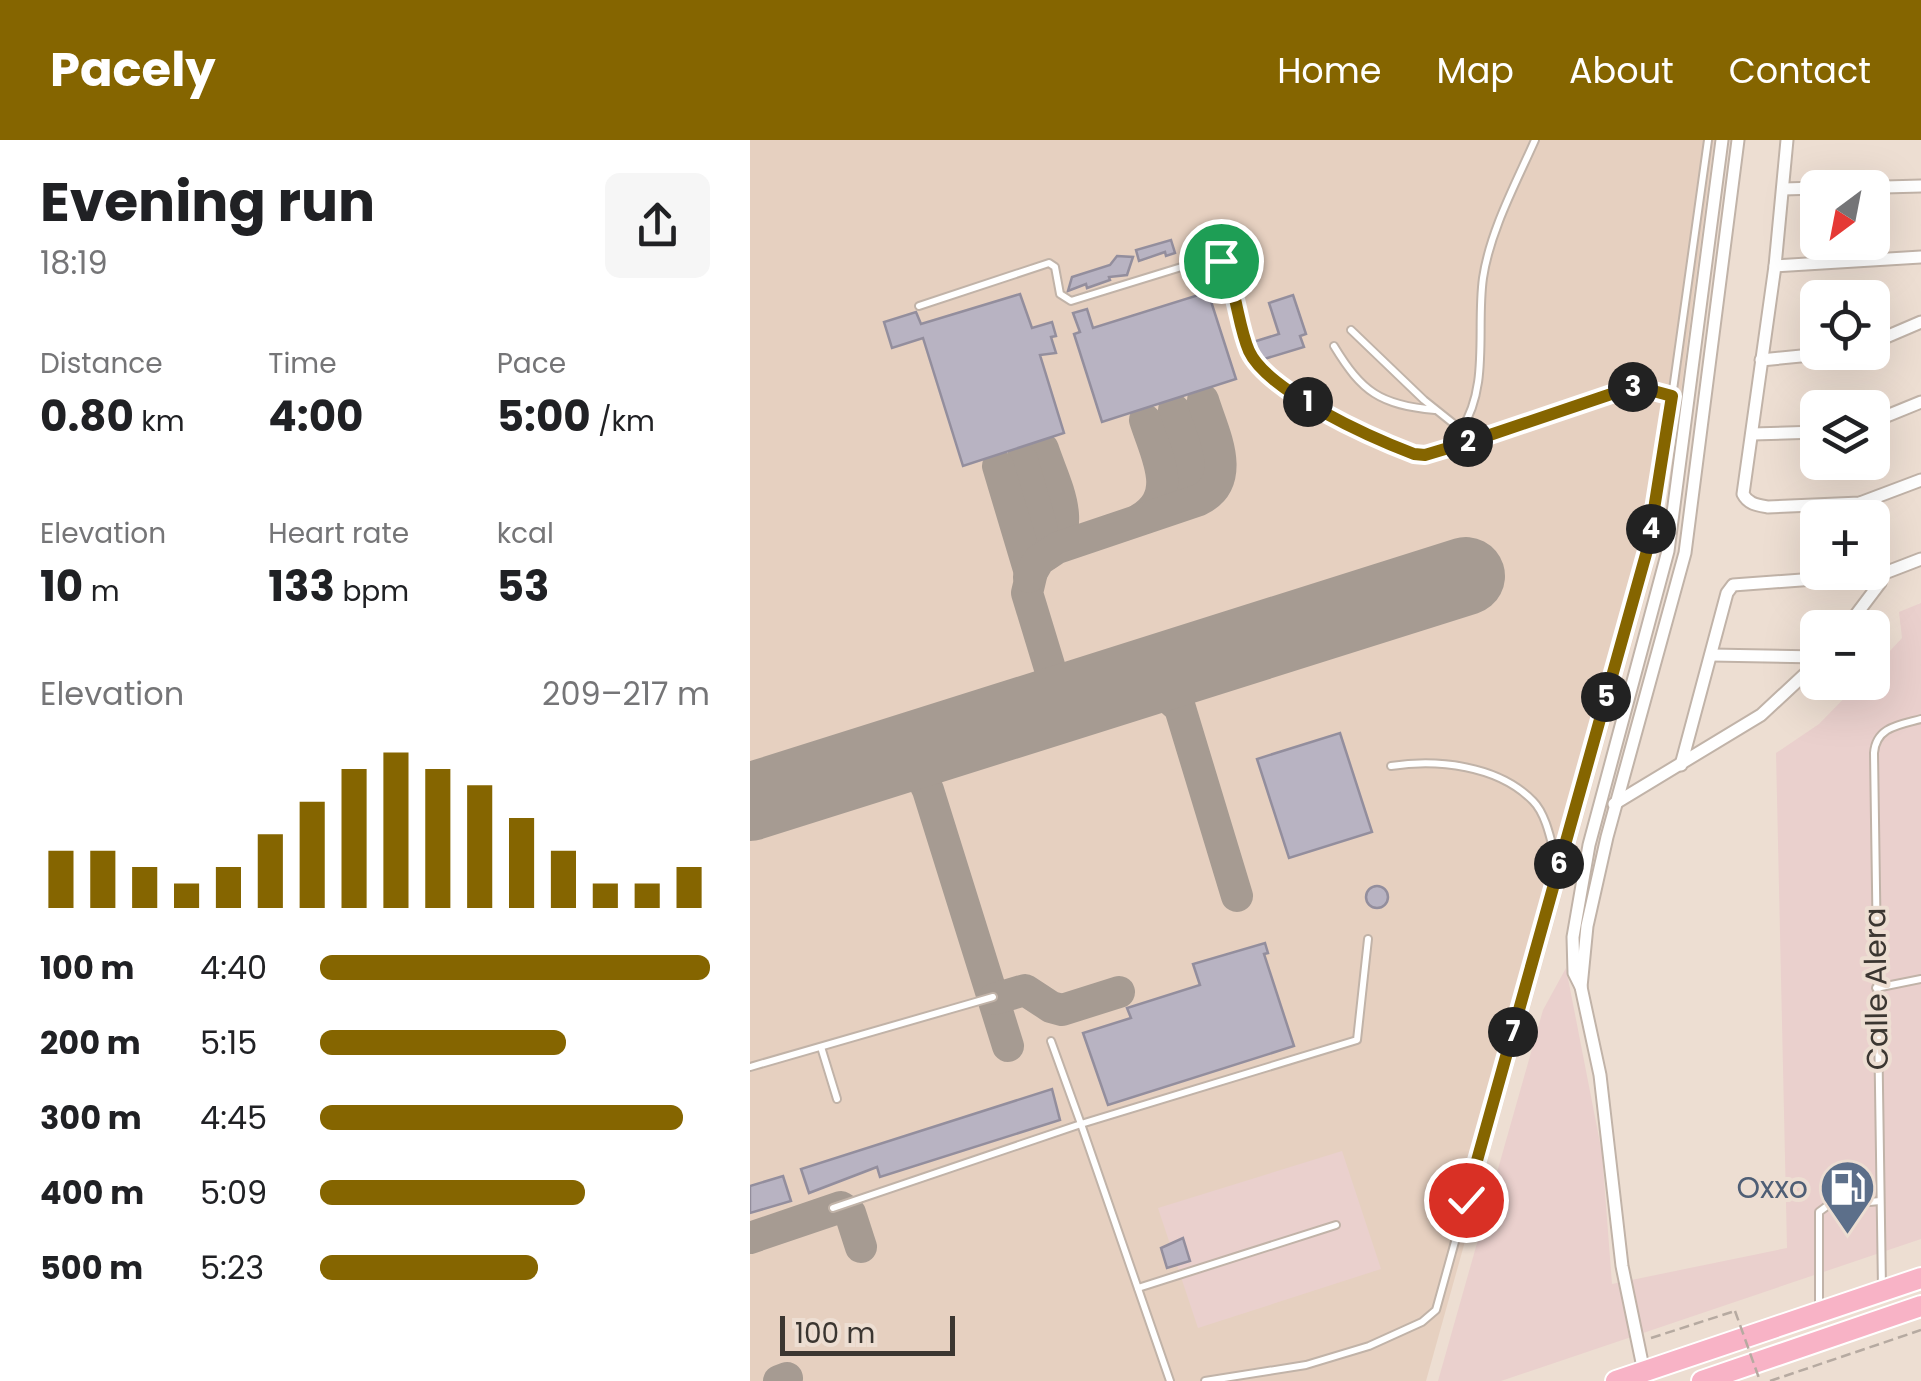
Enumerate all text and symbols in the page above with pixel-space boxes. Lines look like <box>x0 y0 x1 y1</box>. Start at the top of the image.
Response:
text: Pacely <box>50 36 216 103</box>
text: Home <box>1277 46 1382 95</box>
text: Map <box>1437 46 1514 95</box>
text: About <box>1569 46 1674 95</box>
text: Contact <box>1729 46 1871 95</box>
text: Evening run <box>40 163 375 240</box>
north arrow <box>1800 170 1890 260</box>
map controls <box>1800 170 1890 700</box>
button: share <box>605 173 710 278</box>
pin <box>1179 219 1264 304</box>
icon: arrive <box>1194 234 1249 289</box>
text: 18:19 <box>40 240 108 285</box>
button: locate <box>1800 280 1890 370</box>
text: Distance <box>40 344 163 383</box>
text: Time <box>268 344 337 383</box>
text: Pace <box>497 344 566 383</box>
pin: 3 <box>1608 362 1658 412</box>
text: 3 <box>1625 367 1641 406</box>
pin: 1 <box>1283 377 1333 427</box>
text: 1 <box>1303 382 1313 421</box>
text: 0.80 <box>40 387 134 446</box>
text: 4:00 <box>268 387 363 446</box>
text: 5:00 <box>497 387 591 446</box>
button: layers <box>1800 390 1890 480</box>
text: km <box>134 402 185 441</box>
text: /km <box>591 402 655 441</box>
pin: 2 <box>1443 417 1493 467</box>
text: 2 <box>1460 422 1476 461</box>
button: + <box>1800 500 1890 590</box>
pin: 4 <box>1626 504 1676 554</box>
text: 4 <box>1642 509 1660 548</box>
text: Elevation <box>40 514 166 553</box>
text: Heart rate <box>268 514 409 553</box>
text: kcal <box>497 514 554 553</box>
text: 10 <box>40 557 83 616</box>
text: 133 <box>268 557 335 616</box>
text: 53 <box>497 557 549 616</box>
text: m <box>83 572 120 611</box>
text: bpm <box>335 572 409 611</box>
button: − <box>1800 610 1890 700</box>
text: Elevation <box>40 671 184 716</box>
text: 209–217 m <box>542 671 710 716</box>
pin: 5 <box>1581 672 1631 722</box>
text: 5 <box>1597 677 1615 716</box>
pin: 6 <box>1534 839 1584 889</box>
text: 6 <box>1550 844 1568 883</box>
street label: Calle Alera <box>1853 907 1899 1071</box>
text: 100 m <box>40 945 134 990</box>
text: 4:40 <box>200 945 267 990</box>
pin: 7 <box>1488 1007 1538 1057</box>
text: 7 <box>1506 1012 1520 1051</box>
text: 200 m <box>40 1020 141 1065</box>
text: 5:15 <box>200 1020 257 1065</box>
text: 300 m <box>40 1095 142 1140</box>
text: 4:45 <box>200 1095 267 1140</box>
fuel station icon: Oxxo <box>1817 1157 1877 1236</box>
pin <box>1424 1158 1509 1243</box>
place label: Oxxo <box>1736 1166 1808 1209</box>
text: 400 m <box>40 1170 144 1215</box>
text: 5:09 <box>200 1170 267 1215</box>
icon: check <box>1439 1173 1494 1228</box>
text: 500 m <box>40 1245 143 1290</box>
text: 5:23 <box>200 1245 264 1290</box>
scale bar <box>780 1311 955 1356</box>
text: 100 m <box>795 1314 875 1353</box>

